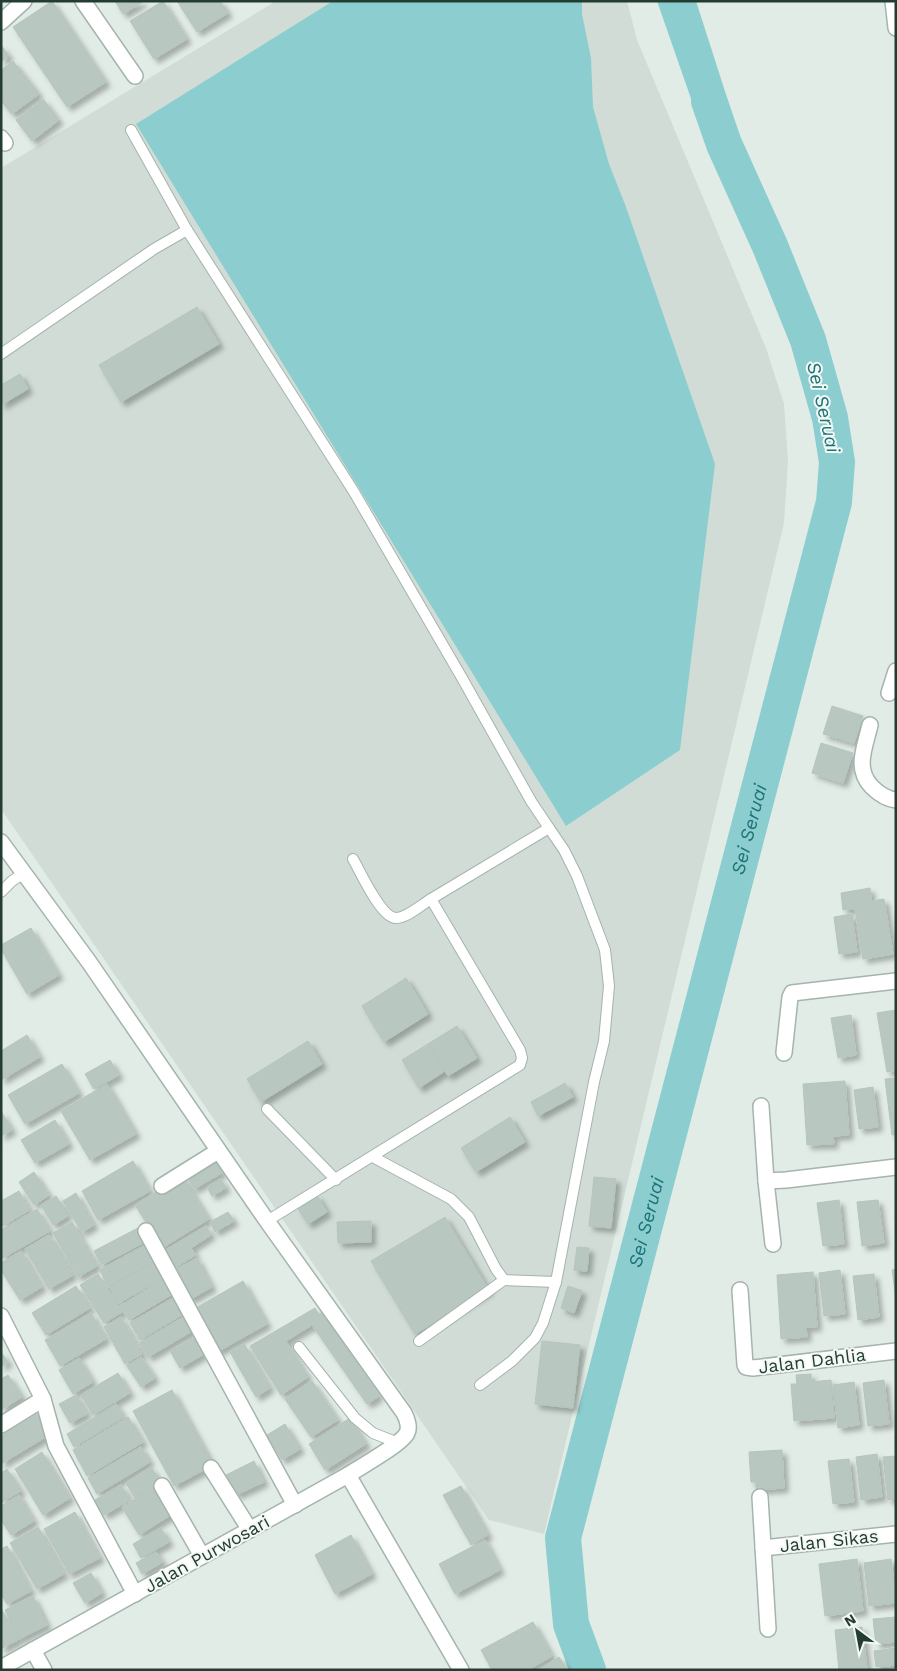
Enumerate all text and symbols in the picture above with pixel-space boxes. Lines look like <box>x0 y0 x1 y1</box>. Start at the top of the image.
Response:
water label: Sei Seruai <box>802 359 845 456</box>
water label: Sei Seruai <box>726 781 772 877</box>
water label: Sei Seruai <box>623 1173 669 1270</box>
street label: Jalan Dahlia <box>757 1344 867 1377</box>
street label: Jalan Purwosari <box>141 1510 273 1597</box>
street label: Jalan Sikas <box>779 1525 879 1556</box>
north arrow <box>832 1606 882 1656</box>
text: N <box>841 1610 859 1630</box>

